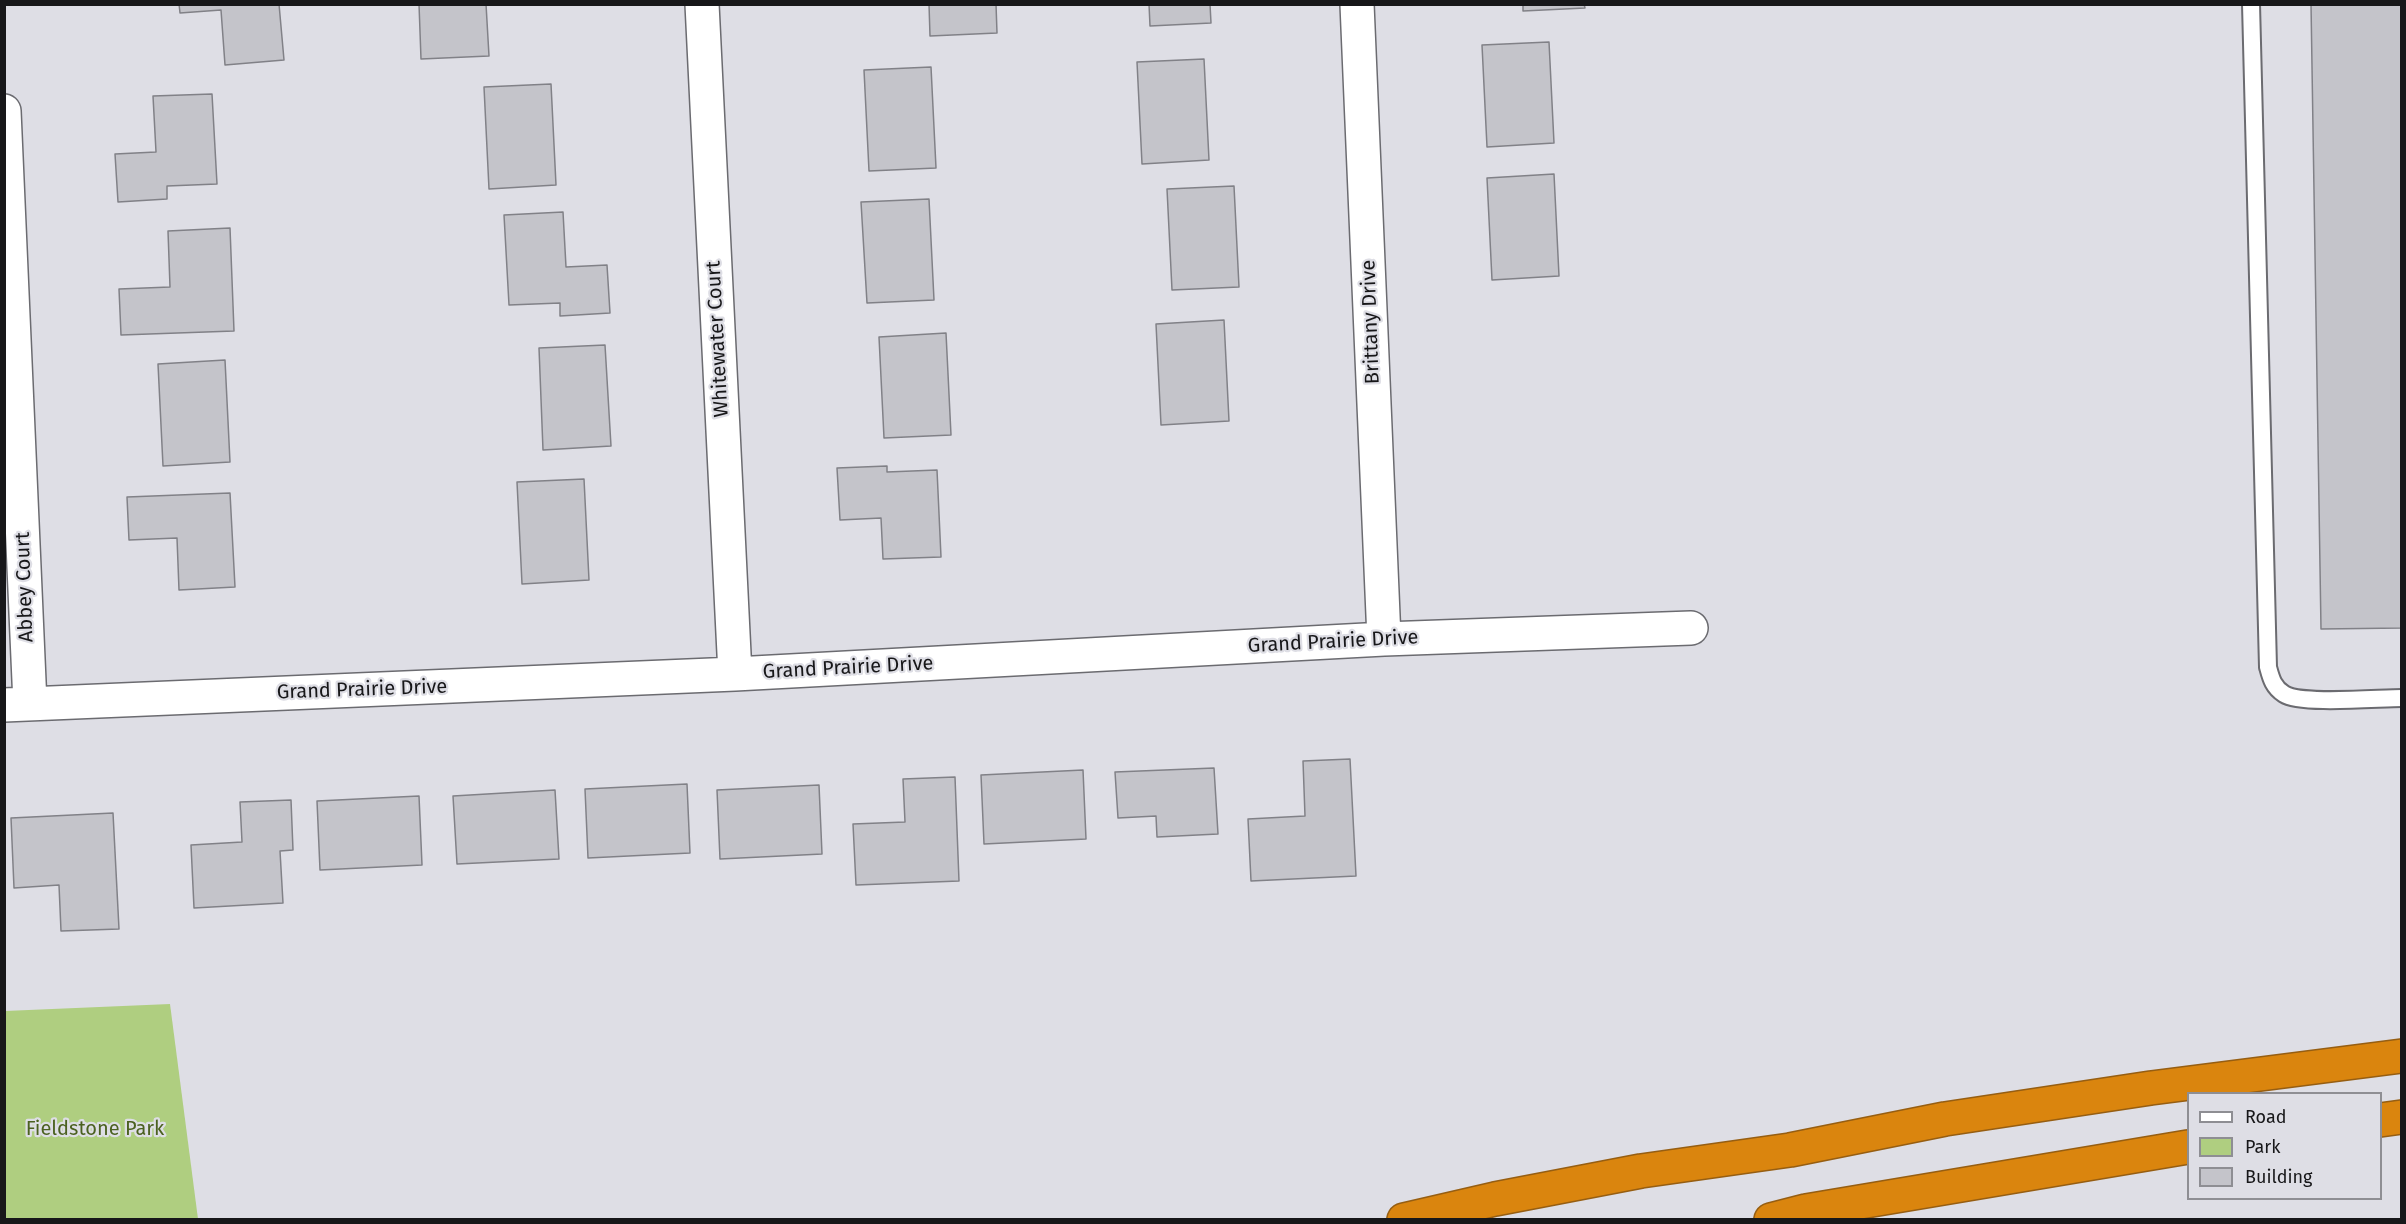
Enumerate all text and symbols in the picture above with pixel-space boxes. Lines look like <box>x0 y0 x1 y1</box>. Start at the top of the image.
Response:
street label: Brittany Drive <box>1357 259 1385 385</box>
street label: Whitewater Court <box>702 260 734 418</box>
street label: Abbey Court <box>11 531 39 643</box>
street label: Grand Prairie Drive <box>1247 626 1419 658</box>
street label: Grand Prairie Drive <box>762 652 934 684</box>
street label: Grand Prairie Drive <box>276 675 448 705</box>
legend <box>2187 1092 2382 1200</box>
text: Road <box>2245 1106 2287 1128</box>
park label: Fieldstone Park <box>26 1117 164 1141</box>
text: Park <box>2245 1136 2280 1158</box>
text: Building <box>2245 1166 2312 1188</box>

